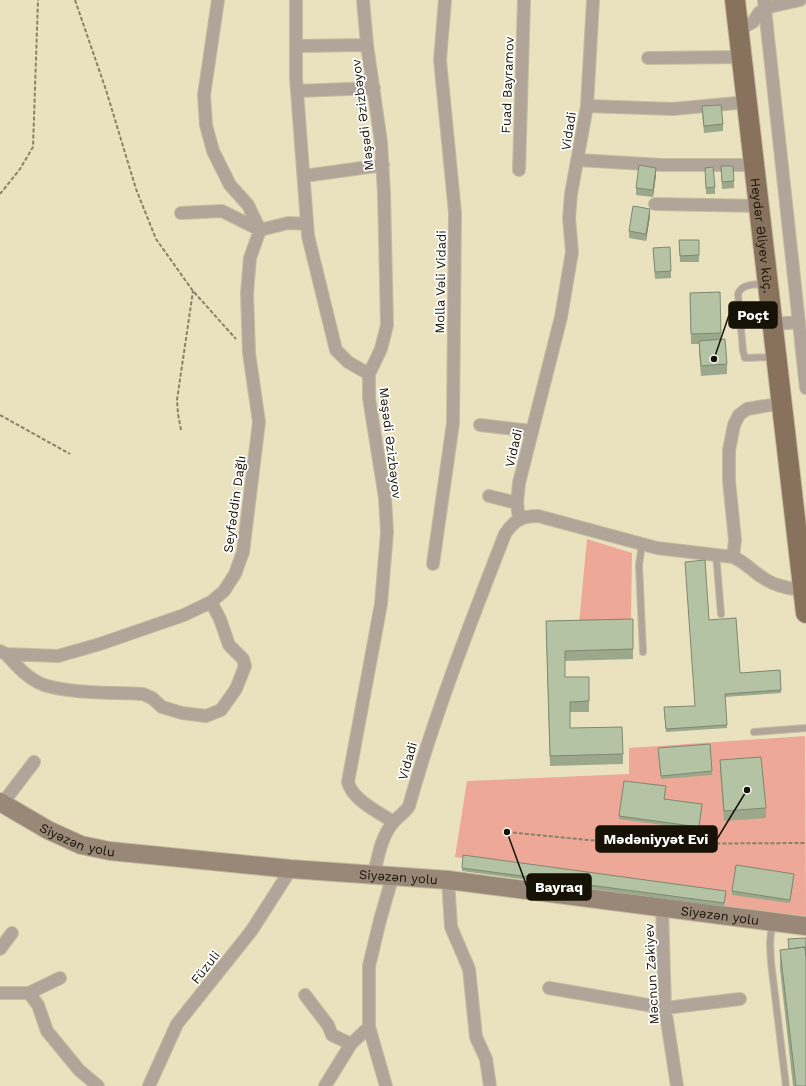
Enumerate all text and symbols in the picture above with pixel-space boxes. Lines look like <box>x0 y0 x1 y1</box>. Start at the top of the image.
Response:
street label: Fuad Bayramov <box>498 36 517 134</box>
street label: Məşədi Əzizbəyov <box>348 58 377 171</box>
street label: Vidadi <box>558 111 579 152</box>
street label: Heydər Əliyev küç. <box>748 177 776 294</box>
street label: Molla Vəli Vidadi <box>432 230 449 334</box>
callout: Poçt <box>729 302 777 328</box>
text: Poçt <box>737 307 769 323</box>
street label: Məşədi Əzizbəyov <box>376 387 405 500</box>
street label: Vidadi <box>502 427 525 469</box>
street label: Seyfəddin Dağlı <box>220 455 249 554</box>
street label: Vidadi <box>395 740 420 782</box>
street label: Siyəzən yolu <box>37 820 116 859</box>
callout: Mədəniyyət Evi <box>596 826 717 852</box>
text: Mədəniyyət Evi <box>604 831 708 847</box>
street label: Siyəzən yolu <box>359 867 438 887</box>
callout: Bayraq <box>527 874 591 900</box>
text: Bayraq <box>535 879 583 895</box>
street label: Siyəzən yolu <box>680 903 760 928</box>
street label: Məcnun Zəkiyev <box>641 923 662 1025</box>
street label: Füzuli <box>188 948 223 987</box>

